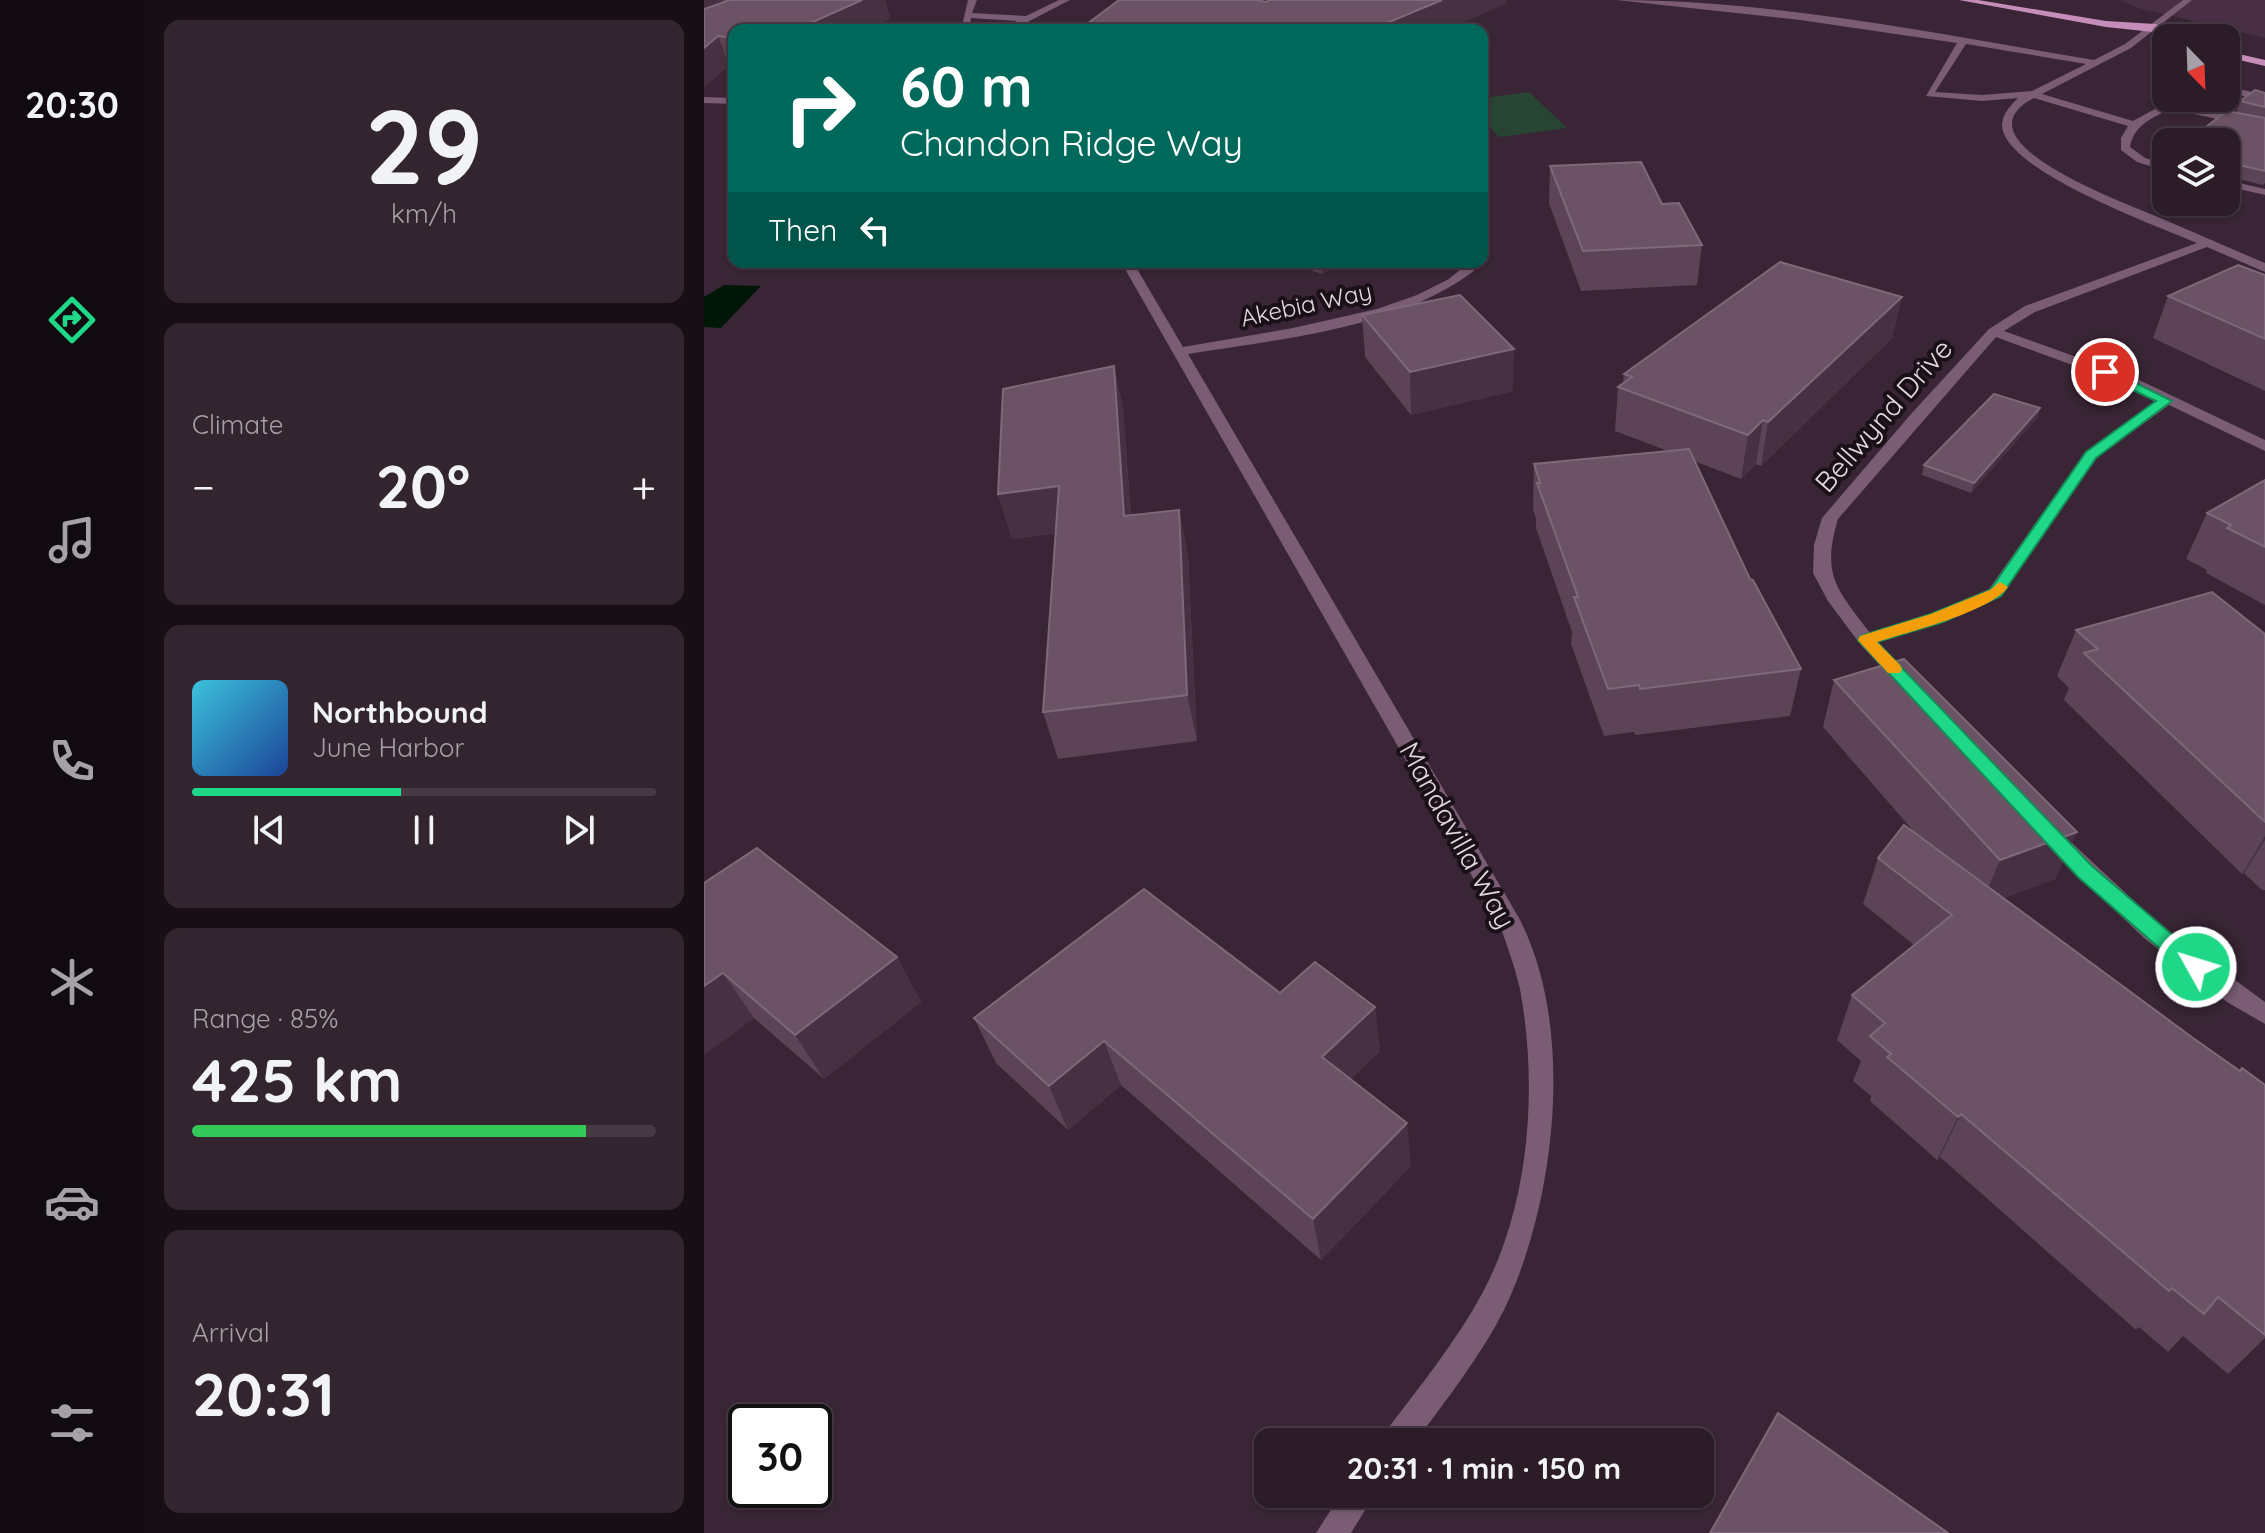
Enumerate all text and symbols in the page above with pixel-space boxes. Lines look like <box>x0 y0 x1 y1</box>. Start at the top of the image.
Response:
north arrow <box>2152 24 2240 112</box>
map controls <box>2152 24 2240 216</box>
text: 60 m <box>900 51 1033 121</box>
icon: right <box>768 56 872 160</box>
text: 29 <box>365 80 483 210</box>
text: 20:30 <box>25 82 119 127</box>
text: Chandon Ridge Way <box>900 120 1243 165</box>
button: layers <box>2152 128 2240 216</box>
text: km/h <box>391 197 457 230</box>
icon: left <box>853 208 897 252</box>
text: Then <box>768 211 837 249</box>
street label: Akebia Way <box>1238 275 1374 333</box>
icon: directions <box>44 292 100 348</box>
street label: Bellwynd Drive <box>1807 331 1959 499</box>
pin <box>2071 338 2139 406</box>
icon: arrive <box>2083 350 2127 394</box>
text: Climate <box>192 408 283 441</box>
text: 20° <box>376 448 470 523</box>
text: − <box>192 459 215 514</box>
text: + <box>631 459 656 514</box>
icon: music <box>44 512 100 568</box>
text: Northbound <box>312 693 488 731</box>
text: June Harbor <box>312 731 464 764</box>
icon: phone <box>44 733 100 789</box>
street label: Mandavilla Way <box>1392 736 1524 934</box>
icon: previous <box>247 808 291 852</box>
icon: pause <box>402 808 446 852</box>
icon: next <box>557 808 601 852</box>
position arrow <box>2154 925 2238 1009</box>
icon: climate <box>44 954 100 1010</box>
text: Range · 85% <box>192 1002 338 1035</box>
text: 425 km <box>192 1042 402 1117</box>
icon: car <box>44 1174 100 1230</box>
text: Arrival <box>192 1316 270 1349</box>
text: 20:31 <box>192 1356 335 1431</box>
icon: filters <box>44 1395 100 1451</box>
speed limit sign: 30 <box>728 1404 832 1508</box>
text: 20:31 · 1 min · 150 m <box>1347 1449 1621 1487</box>

